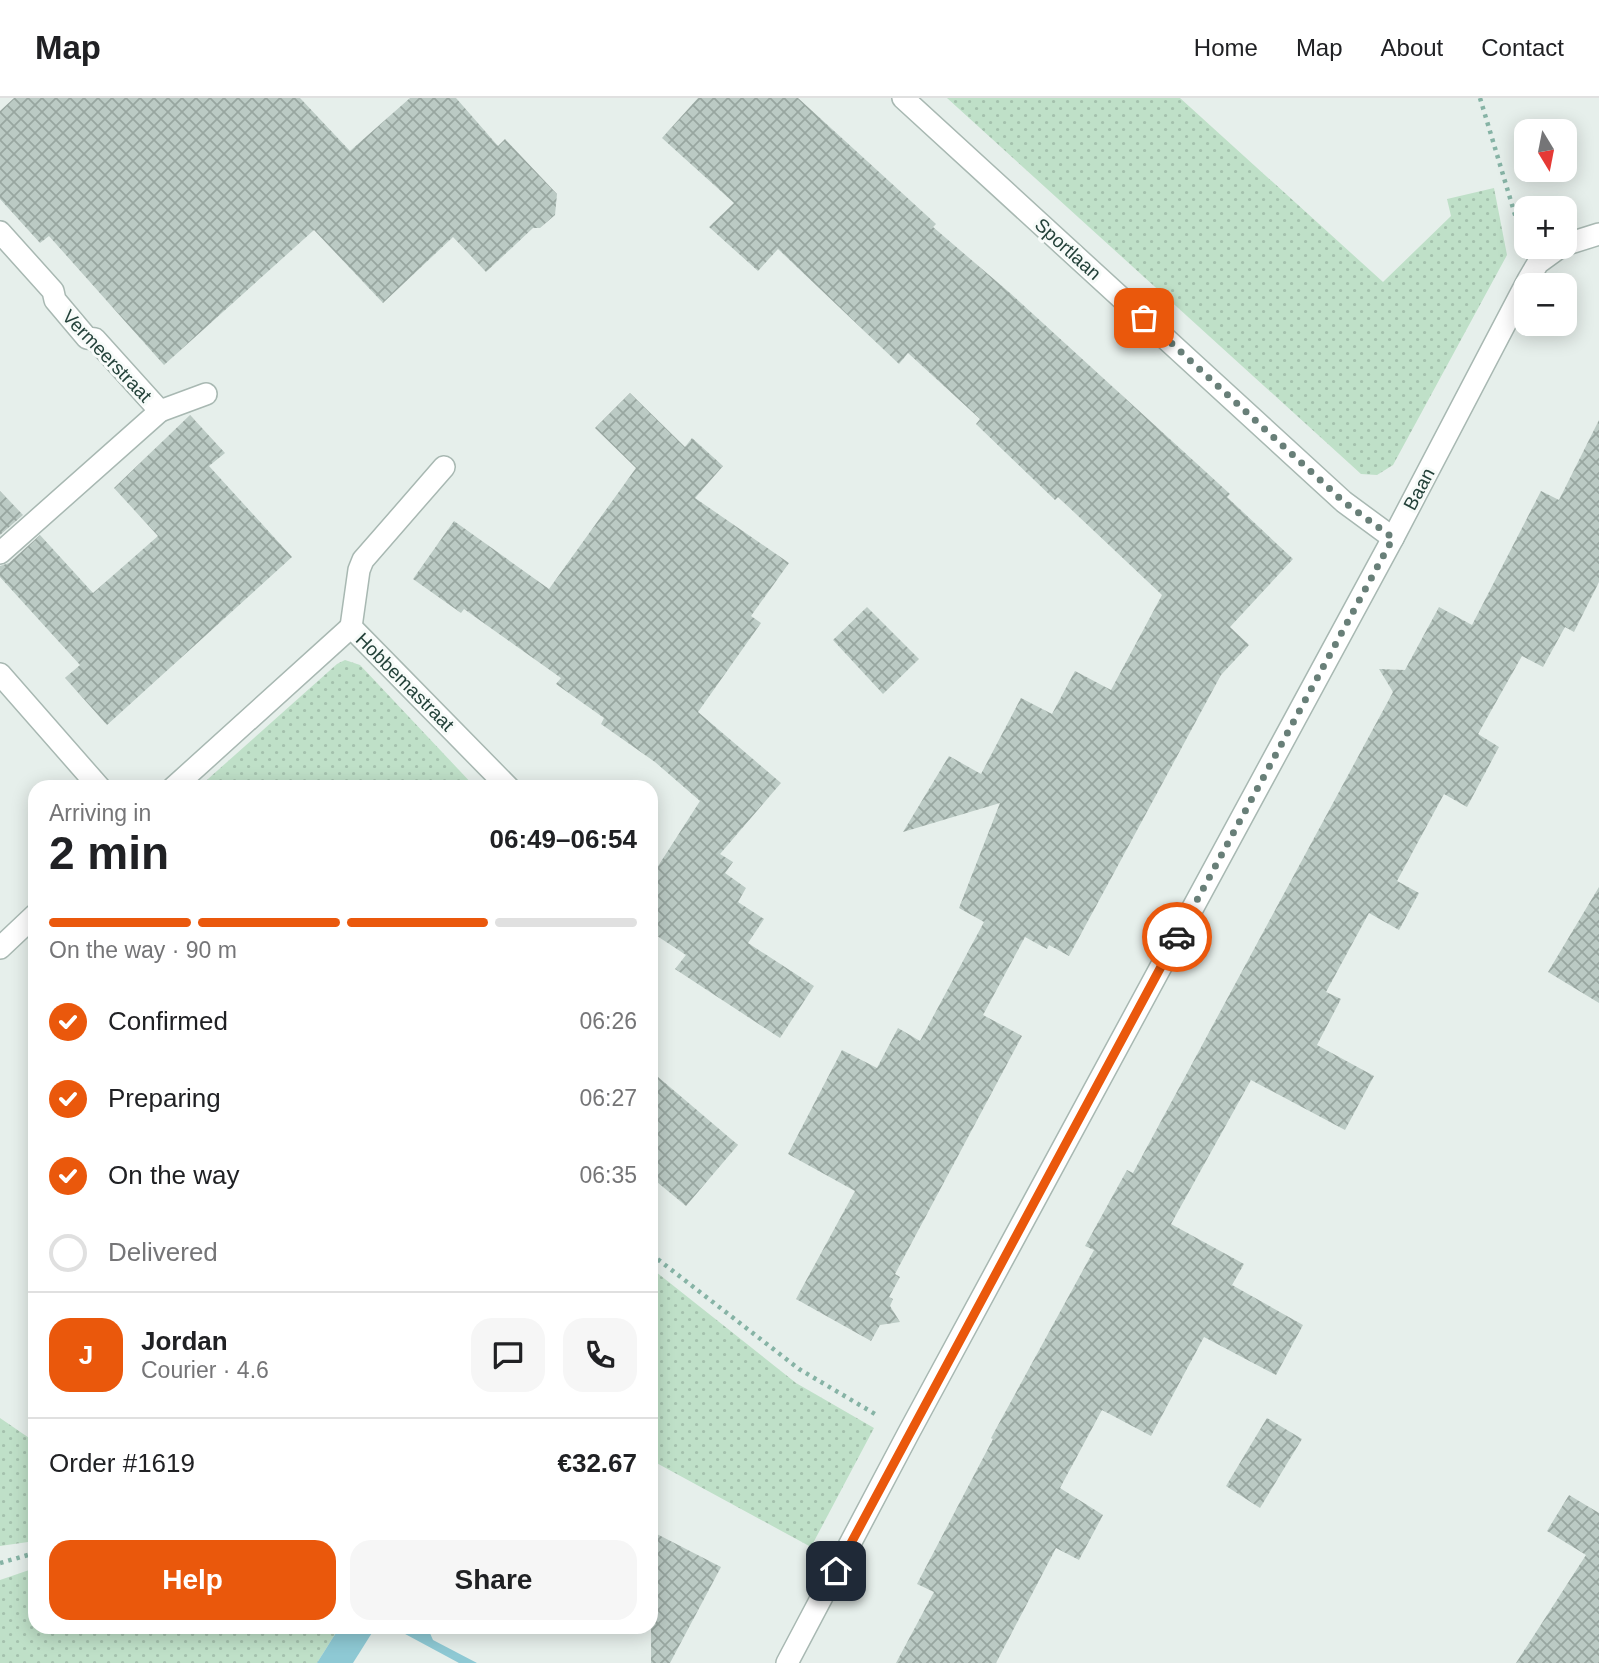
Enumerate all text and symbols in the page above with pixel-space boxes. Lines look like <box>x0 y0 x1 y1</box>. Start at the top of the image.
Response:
text: Map <box>35 29 101 66</box>
text: Home <box>1194 34 1258 61</box>
text: Map <box>1296 34 1343 61</box>
text: About <box>1381 34 1443 61</box>
text: Contact <box>1481 34 1564 61</box>
north arrow <box>1514 119 1577 182</box>
map controls <box>1514 119 1577 336</box>
button: + <box>1514 196 1577 259</box>
street label: Sportlaan <box>1031 214 1105 284</box>
button: − <box>1514 273 1577 336</box>
pin <box>1114 288 1174 348</box>
icon: bag <box>1125 299 1163 337</box>
street label: Vermeerstraat <box>58 306 156 407</box>
street label: Baan <box>1399 464 1439 514</box>
street label: Hobbemastraat <box>352 629 459 736</box>
text: Arriving in <box>49 800 151 826</box>
text: 06:49–06:54 <box>490 824 637 854</box>
text: 2 min <box>49 827 169 879</box>
courier <box>1142 902 1212 972</box>
icon: car <box>1158 918 1196 956</box>
text: On the way · 90 m <box>49 937 237 963</box>
icon: check <box>49 1003 87 1041</box>
text: Confirmed <box>108 1006 228 1036</box>
text: 06:26 <box>579 1008 637 1034</box>
icon: check <box>49 1080 87 1118</box>
text: Preparing <box>108 1083 221 1113</box>
text: 06:27 <box>579 1085 637 1111</box>
icon: check <box>49 1157 87 1195</box>
text: On the way <box>108 1160 240 1190</box>
text: 06:35 <box>579 1162 637 1188</box>
text: Delivered <box>108 1237 218 1267</box>
button: chat <box>471 1318 545 1392</box>
button: phone <box>563 1318 637 1392</box>
text: Jordan <box>141 1326 228 1356</box>
text: J <box>79 1340 93 1370</box>
text: Courier · 4.6 <box>141 1357 269 1383</box>
text: Order #1619 <box>49 1448 195 1478</box>
text: €32.67 <box>557 1448 637 1478</box>
button: Help <box>49 1540 336 1620</box>
button: Share <box>350 1540 637 1620</box>
pin <box>806 1541 866 1601</box>
icon: home <box>817 1552 855 1590</box>

